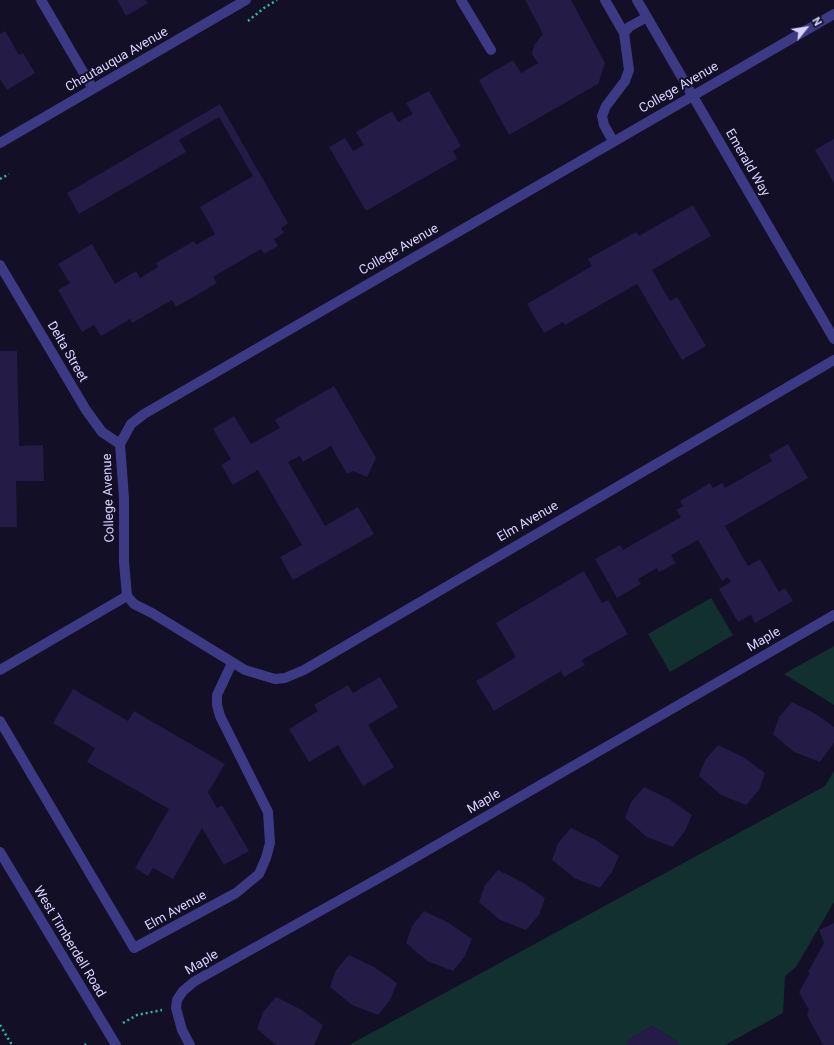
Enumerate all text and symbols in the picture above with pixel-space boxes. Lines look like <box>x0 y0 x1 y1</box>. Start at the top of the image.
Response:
north arrow <box>786 8 826 48</box>
text: N <box>809 15 824 28</box>
street label: Chautauqua Avenue <box>63 24 171 96</box>
street label: College Avenue <box>637 59 721 117</box>
street label: Emerald Way <box>721 127 773 199</box>
street label: College Avenue <box>357 221 441 279</box>
street label: Delta Street <box>43 319 91 385</box>
street label: College Avenue <box>100 453 118 543</box>
street label: Elm Avenue <box>495 498 561 546</box>
street label: Maple <box>745 624 783 656</box>
street label: Maple <box>465 786 503 818</box>
street label: West Timberdell Road <box>30 884 108 1000</box>
street label: Elm Avenue <box>143 888 209 934</box>
street label: Maple <box>183 947 221 979</box>

